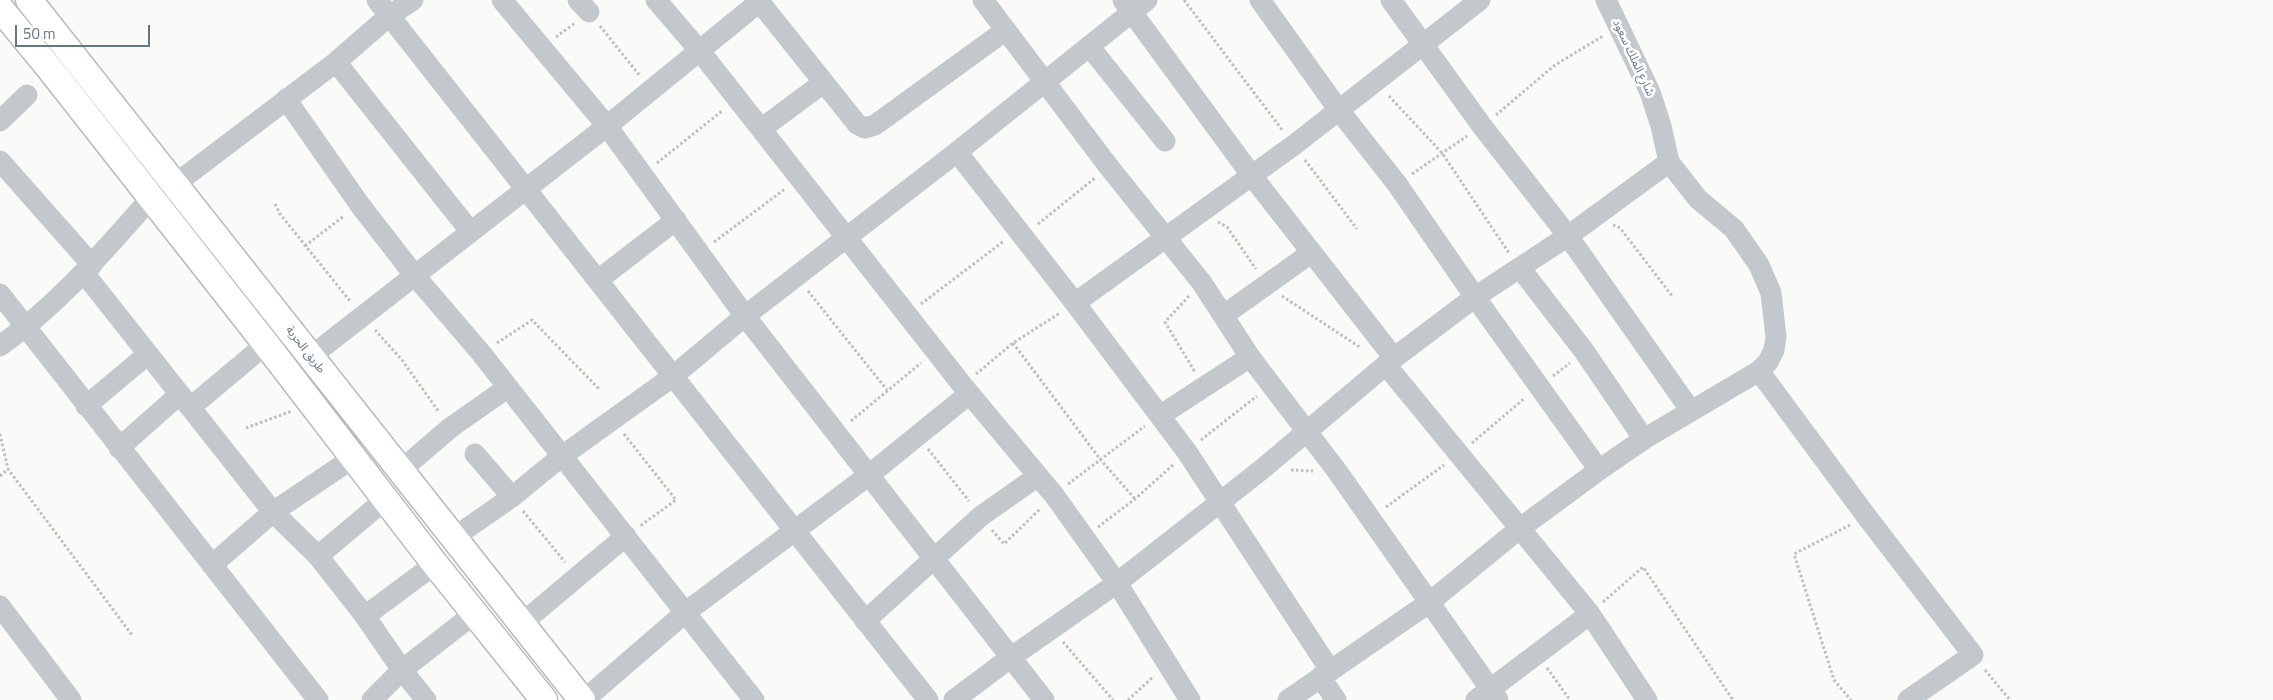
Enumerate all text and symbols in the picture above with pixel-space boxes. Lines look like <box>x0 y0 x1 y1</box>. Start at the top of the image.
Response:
scale bar <box>18 15 152 47</box>
street label: شارع الملك سعود <box>1609 17 1657 99</box>
text: 50 m <box>23 22 56 45</box>
street label: طريق الحرية <box>282 324 328 376</box>

